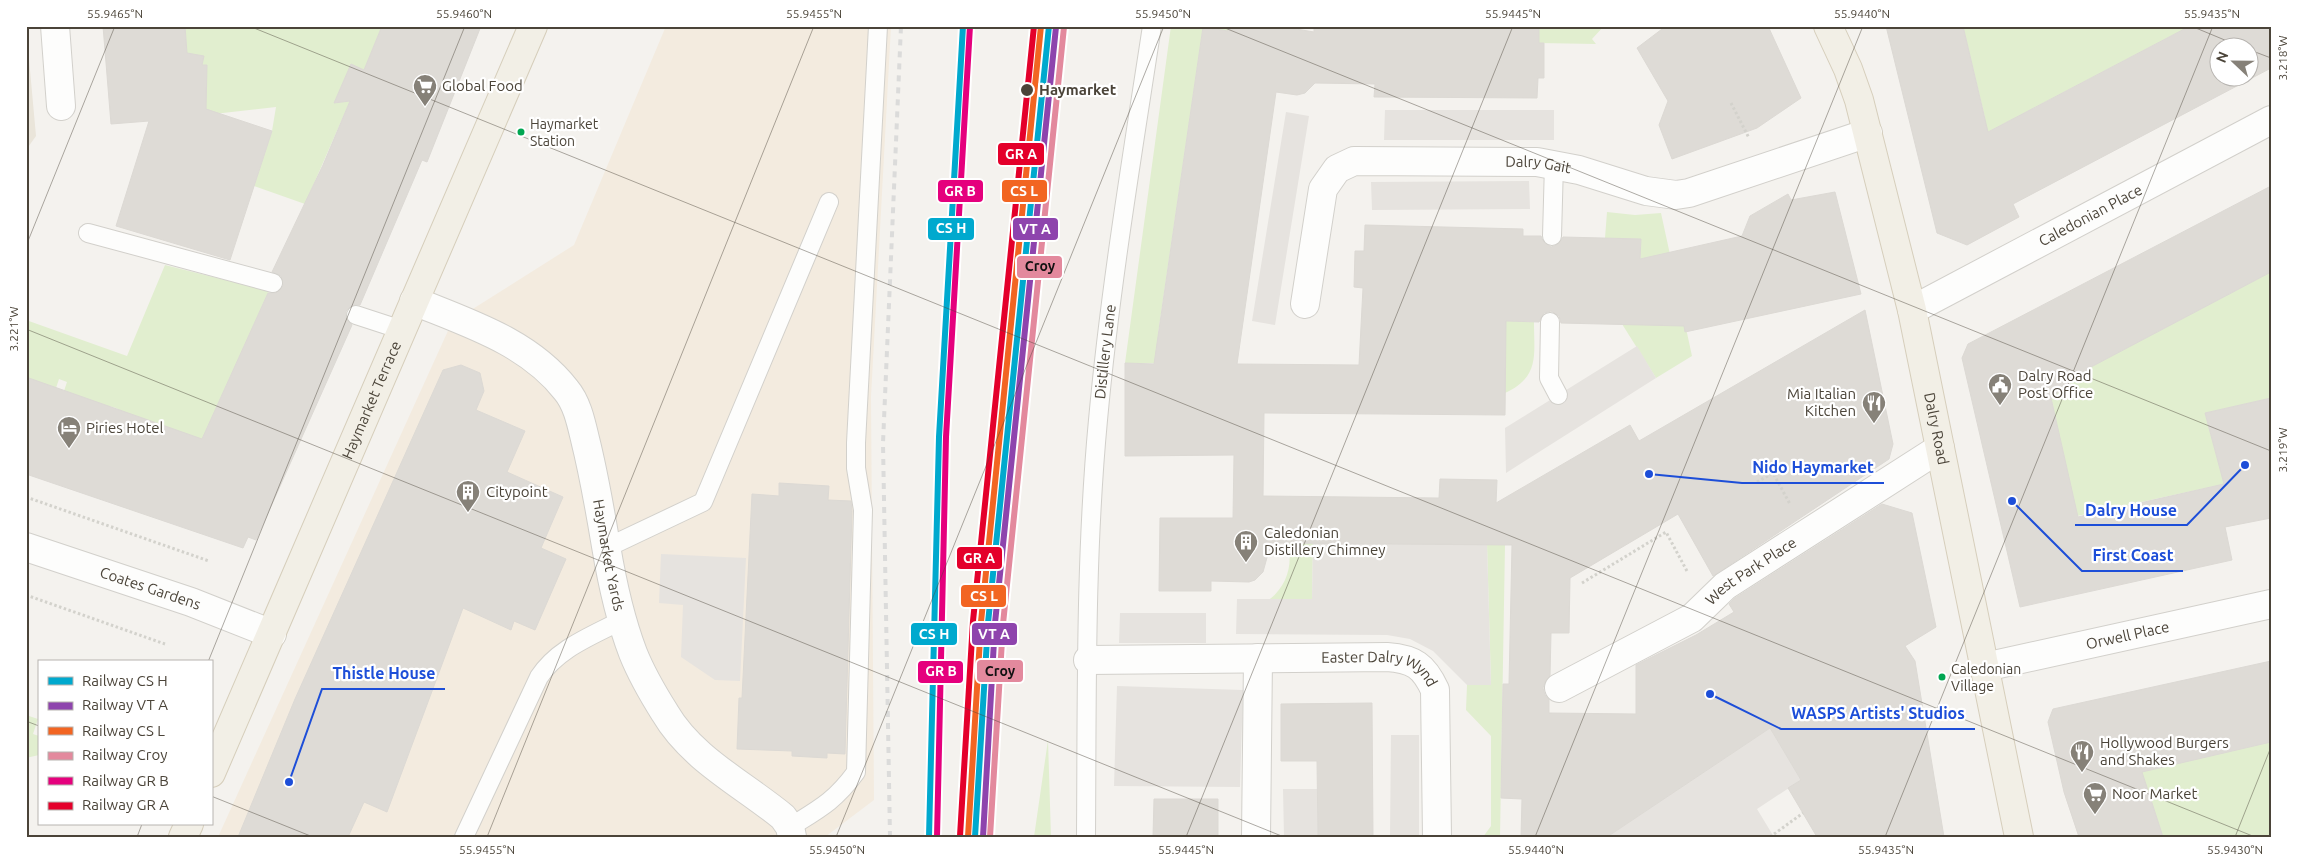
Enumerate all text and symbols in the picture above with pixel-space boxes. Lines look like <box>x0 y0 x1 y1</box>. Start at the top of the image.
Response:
text: 55.9465°N <box>87 7 143 20</box>
text: 55.9460°N <box>436 7 492 20</box>
text: 55.9455°N <box>786 7 842 20</box>
text: 55.9450°N <box>1135 7 1191 20</box>
text: 55.9445°N <box>1485 7 1541 20</box>
text: 55.9440°N <box>1834 7 1890 20</box>
text: 55.9435°N <box>2184 7 2240 20</box>
text: 3.218°W <box>2276 36 2289 81</box>
north arrow <box>2210 38 2260 88</box>
text: N <box>2213 49 2231 65</box>
supermarket icon: Global Food <box>412 73 438 107</box>
place label: Global Food <box>442 77 523 94</box>
place label: Haymarket <box>1039 81 1117 98</box>
marker: Haymarket <box>1019 82 1035 98</box>
place label: Haymarket Station <box>530 116 599 149</box>
marker: Haymarket Station <box>516 127 526 137</box>
line badge: GR A <box>997 142 1045 166</box>
text: GR A <box>1005 146 1037 162</box>
street label: Dalry Gait <box>1505 153 1573 176</box>
line badge: GR B <box>937 179 984 203</box>
line badge: CS L <box>1001 179 1048 203</box>
street label: Caledonian Place <box>2036 181 2145 249</box>
text: GR B <box>944 183 976 199</box>
text: CS L <box>1010 183 1038 199</box>
line badge: CS H <box>927 217 975 241</box>
line badge: VT A <box>1012 217 1059 241</box>
text: CS H <box>936 220 966 236</box>
text: VT A <box>1019 221 1051 237</box>
line badge: Croy <box>1016 255 1063 279</box>
text: Croy <box>1025 258 1056 274</box>
street label: Distillery Lane <box>1091 303 1119 400</box>
text: 3.221°W <box>7 307 20 352</box>
street label: Haymarket Terrace <box>338 338 404 462</box>
place label: Dalry Road Post Office <box>2018 367 2093 401</box>
public building icon: Dalry Road Post Office <box>1987 372 2013 406</box>
place label: Mia Italian Kitchen <box>1787 385 1856 419</box>
restaurant icon: Mia Italian Kitchen <box>1861 390 1887 424</box>
street label: Dalry Road <box>1921 391 1952 466</box>
hotel icon: Piries Hotel <box>56 415 82 449</box>
place label: Piries Hotel <box>86 419 164 436</box>
text: 3.219°W <box>2276 428 2289 473</box>
callout: Nido Haymarket <box>1742 452 1884 483</box>
text: Nido Haymarket <box>1752 458 1874 476</box>
building icon: Citypoint <box>455 479 481 513</box>
place label: Citypoint <box>486 483 548 500</box>
callout: Dalry House <box>2075 494 2187 525</box>
street label: Haymarket Yards <box>590 498 628 613</box>
text: Dalry House <box>2085 501 2177 519</box>
place label: Caledonian Distillery Chimney <box>1264 524 1386 558</box>
building icon: Caledonian Distillery Chimney <box>1233 529 1259 563</box>
street label: West Park Place <box>1702 533 1799 608</box>
callout: First Coast <box>2082 540 2183 571</box>
line badge: GR A <box>956 546 1003 570</box>
text: First Coast <box>2092 546 2174 564</box>
text: GR A <box>963 550 995 566</box>
street label: Coates Gardens <box>98 563 203 613</box>
line badge: CS L <box>960 584 1007 608</box>
text: CS L <box>970 588 998 604</box>
street label: Orwell Place <box>2084 618 2171 653</box>
line badge: CS H <box>910 622 958 646</box>
line badge: VT A <box>971 622 1018 646</box>
text: CS H <box>919 626 949 642</box>
text: VT A <box>978 626 1010 642</box>
street label: Easter Dalry Wynd <box>1321 648 1441 690</box>
callout: Thistle House <box>322 658 445 689</box>
line badge: Croy <box>976 659 1024 683</box>
legend <box>38 660 212 826</box>
line badge: GR B <box>917 660 964 684</box>
place label: Caledonian Village <box>1951 661 2021 694</box>
text: GR B <box>925 663 957 679</box>
text: Croy <box>985 663 1016 679</box>
text: Thistle House <box>332 664 436 682</box>
text: Railway CS H <box>82 672 168 689</box>
marker: Caledonian Village <box>1937 672 1947 682</box>
text: Railway VT A <box>82 696 168 713</box>
callout: WASPS Artists' Studios <box>1781 698 1975 729</box>
text: WASPS Artists' Studios <box>1791 704 1965 722</box>
text: Railway CS L <box>82 722 165 739</box>
place label: Hollywood Burgers and Shakes <box>2100 734 2229 768</box>
restaurant icon: Hollywood Burgers and Shakes <box>2069 739 2095 773</box>
text: Railway Croy <box>82 746 167 763</box>
text: Railway GR B <box>82 772 169 789</box>
supermarket icon: Noor Market <box>2082 781 2108 815</box>
place label: Noor Market <box>2112 785 2197 802</box>
text: Railway GR A <box>82 796 169 813</box>
text: 55.9455°N <box>459 843 515 856</box>
text: 55.9450°N <box>809 843 865 856</box>
text: 55.9445°N <box>1158 843 1214 856</box>
text: 55.9440°N <box>1508 843 1564 856</box>
text: 55.9435°N <box>1858 843 1914 856</box>
text: 55.9430°N <box>2207 843 2263 856</box>

